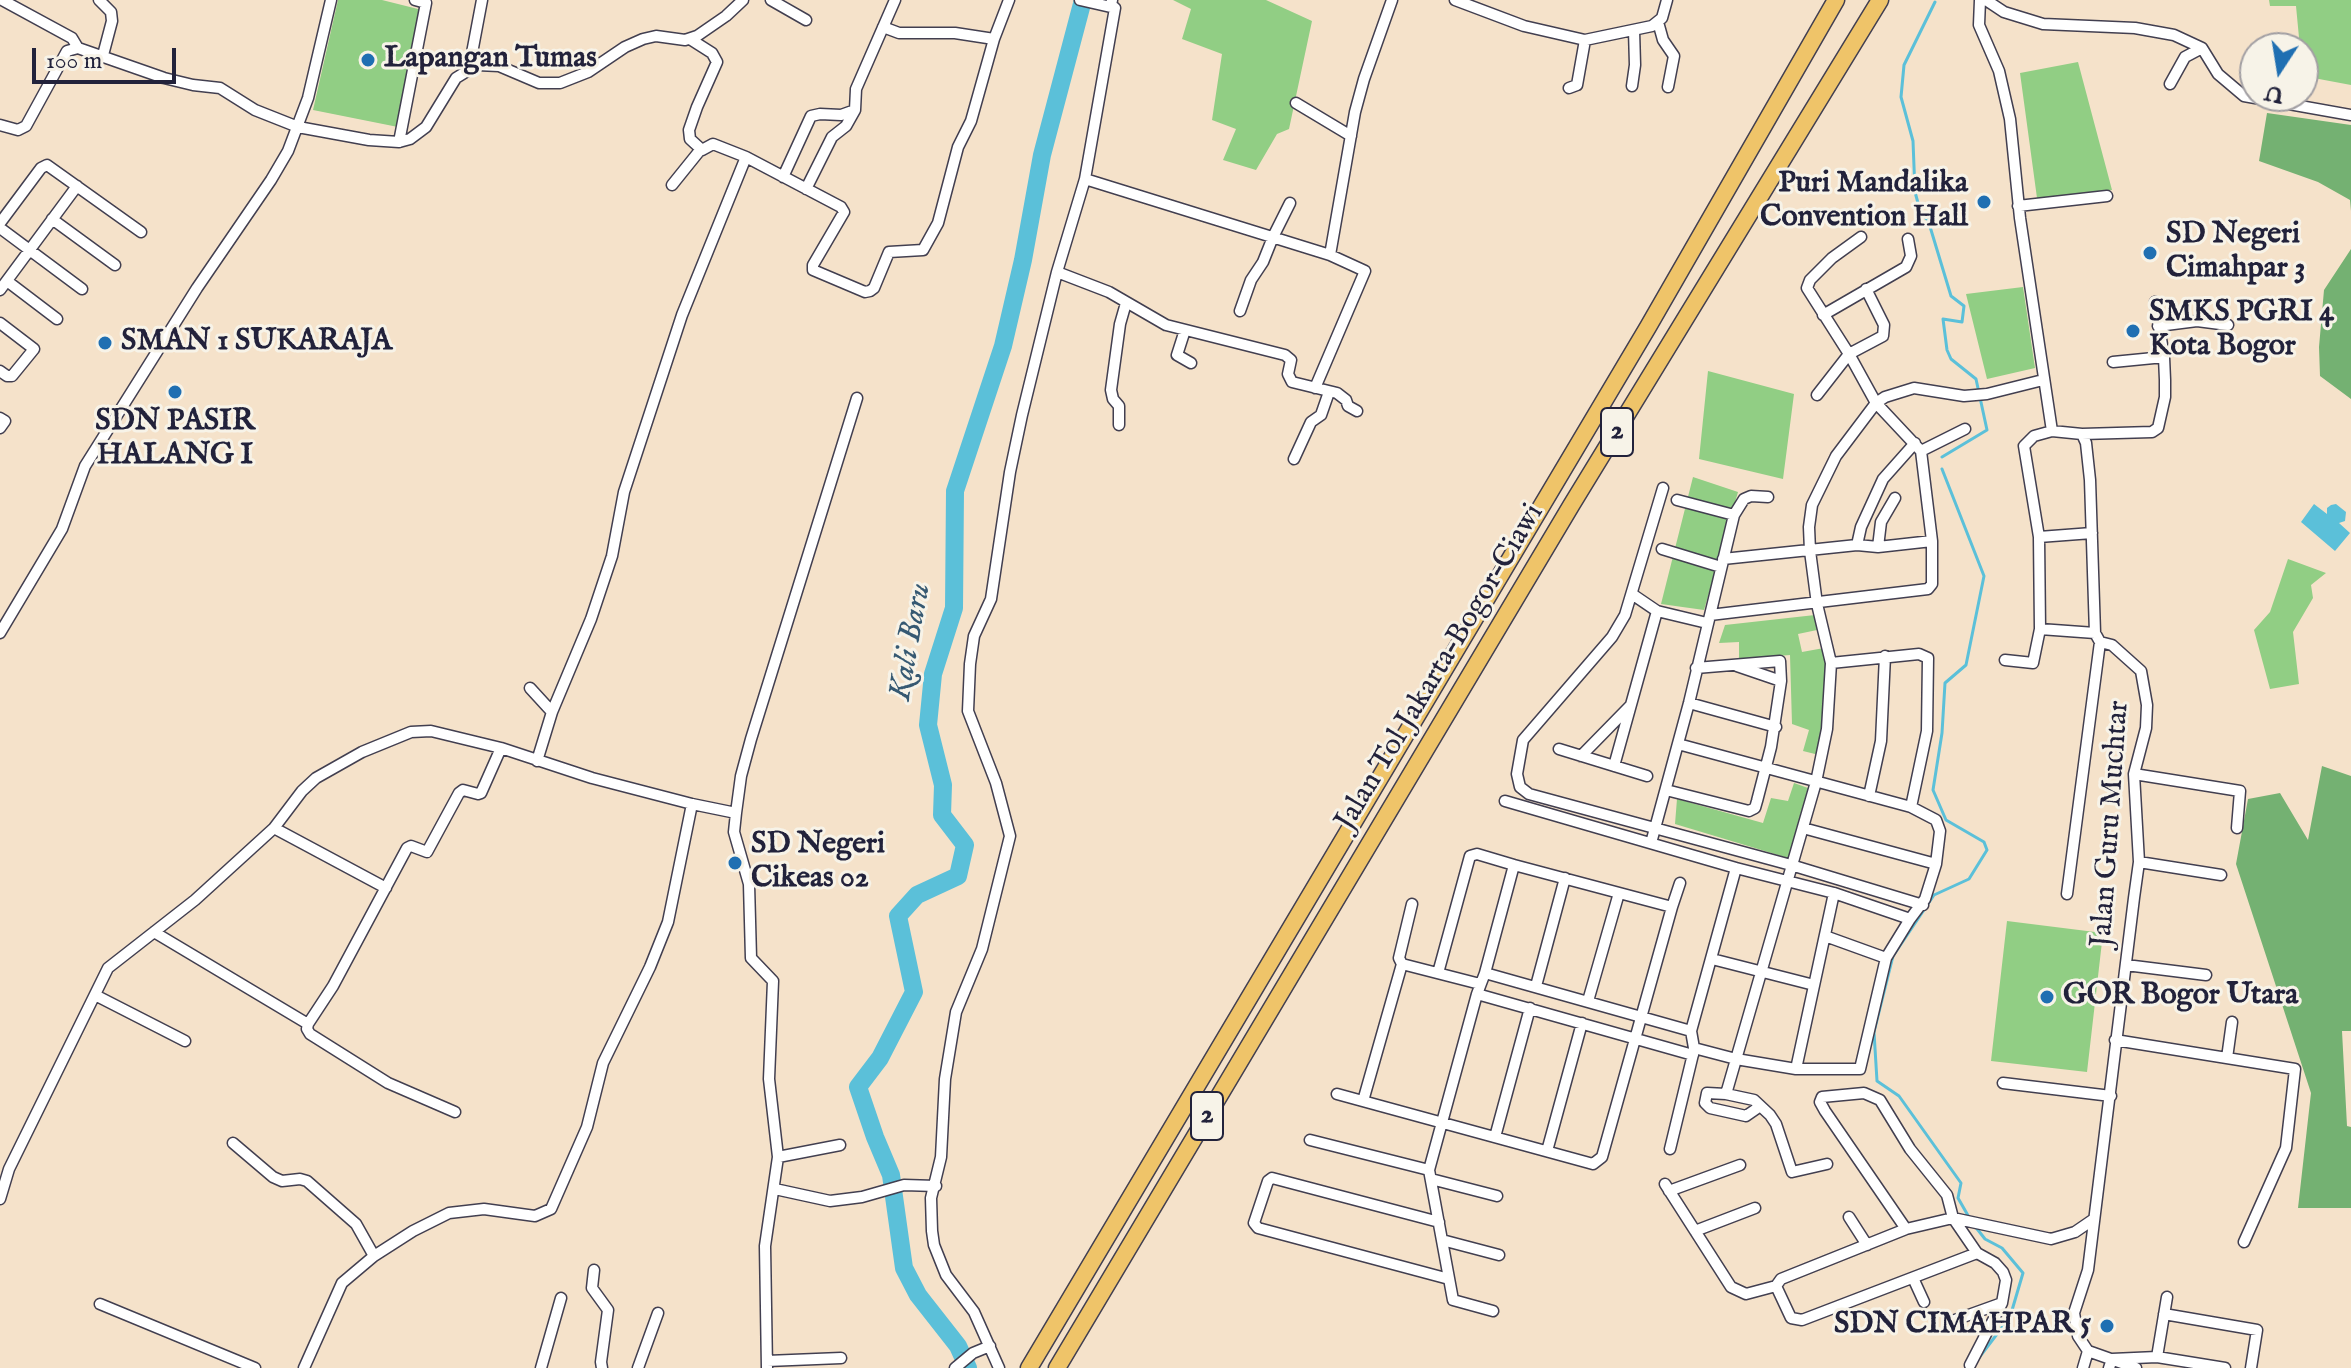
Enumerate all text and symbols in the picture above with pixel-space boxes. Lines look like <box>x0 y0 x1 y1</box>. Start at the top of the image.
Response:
scale bar <box>36 32 180 82</box>
north arrow <box>2239 32 2319 112</box>
place label: Lapangan Tumas <box>384 42 597 78</box>
text: 100 m <box>46 46 102 77</box>
marker: Lapangan Tumas <box>359 51 377 69</box>
text: U <box>2262 78 2286 109</box>
place label: Puri Mandalika Convention Hall <box>1760 167 1968 238</box>
marker: Puri Mandalika Convention Hall <box>1975 193 1993 211</box>
place label: SD Negeri Cimahpar 3 <box>2166 218 2305 288</box>
marker: SD Negeri Cimahpar 3 <box>2141 244 2159 262</box>
place label: SMKS PGRI 4 Kota Bogor <box>2149 296 2334 366</box>
marker: SMKS PGRI 4 Kota Bogor <box>2124 322 2142 340</box>
place label: SMAN 1 SUKARAJA <box>121 325 392 361</box>
marker: SMAN 1 SUKARAJA <box>96 334 114 352</box>
marker: SDN PASIR HALANG I <box>166 383 184 401</box>
place label: SDN PASIR HALANG I <box>95 405 255 476</box>
road number: 2 <box>1601 408 1633 456</box>
street label: Jalan Tol Jakarta–Bogor–Ciawi <box>1329 498 1553 838</box>
water label: Kali Baru <box>883 580 941 704</box>
street label: Jalan Guru Muchtar <box>2085 699 2139 949</box>
place label: SD Negeri Cikeas 02 <box>751 828 885 898</box>
marker: SD Negeri Cikeas 02 <box>726 854 744 872</box>
place label: GOR Bogor Utara <box>2063 979 2298 1015</box>
marker: GOR Bogor Utara <box>2038 988 2056 1006</box>
road number: 2 <box>1191 1092 1223 1140</box>
place label: SDN CIMAHPAR 5 <box>1834 1308 2091 1344</box>
marker: SDN CIMAHPAR 5 <box>2098 1317 2116 1335</box>

